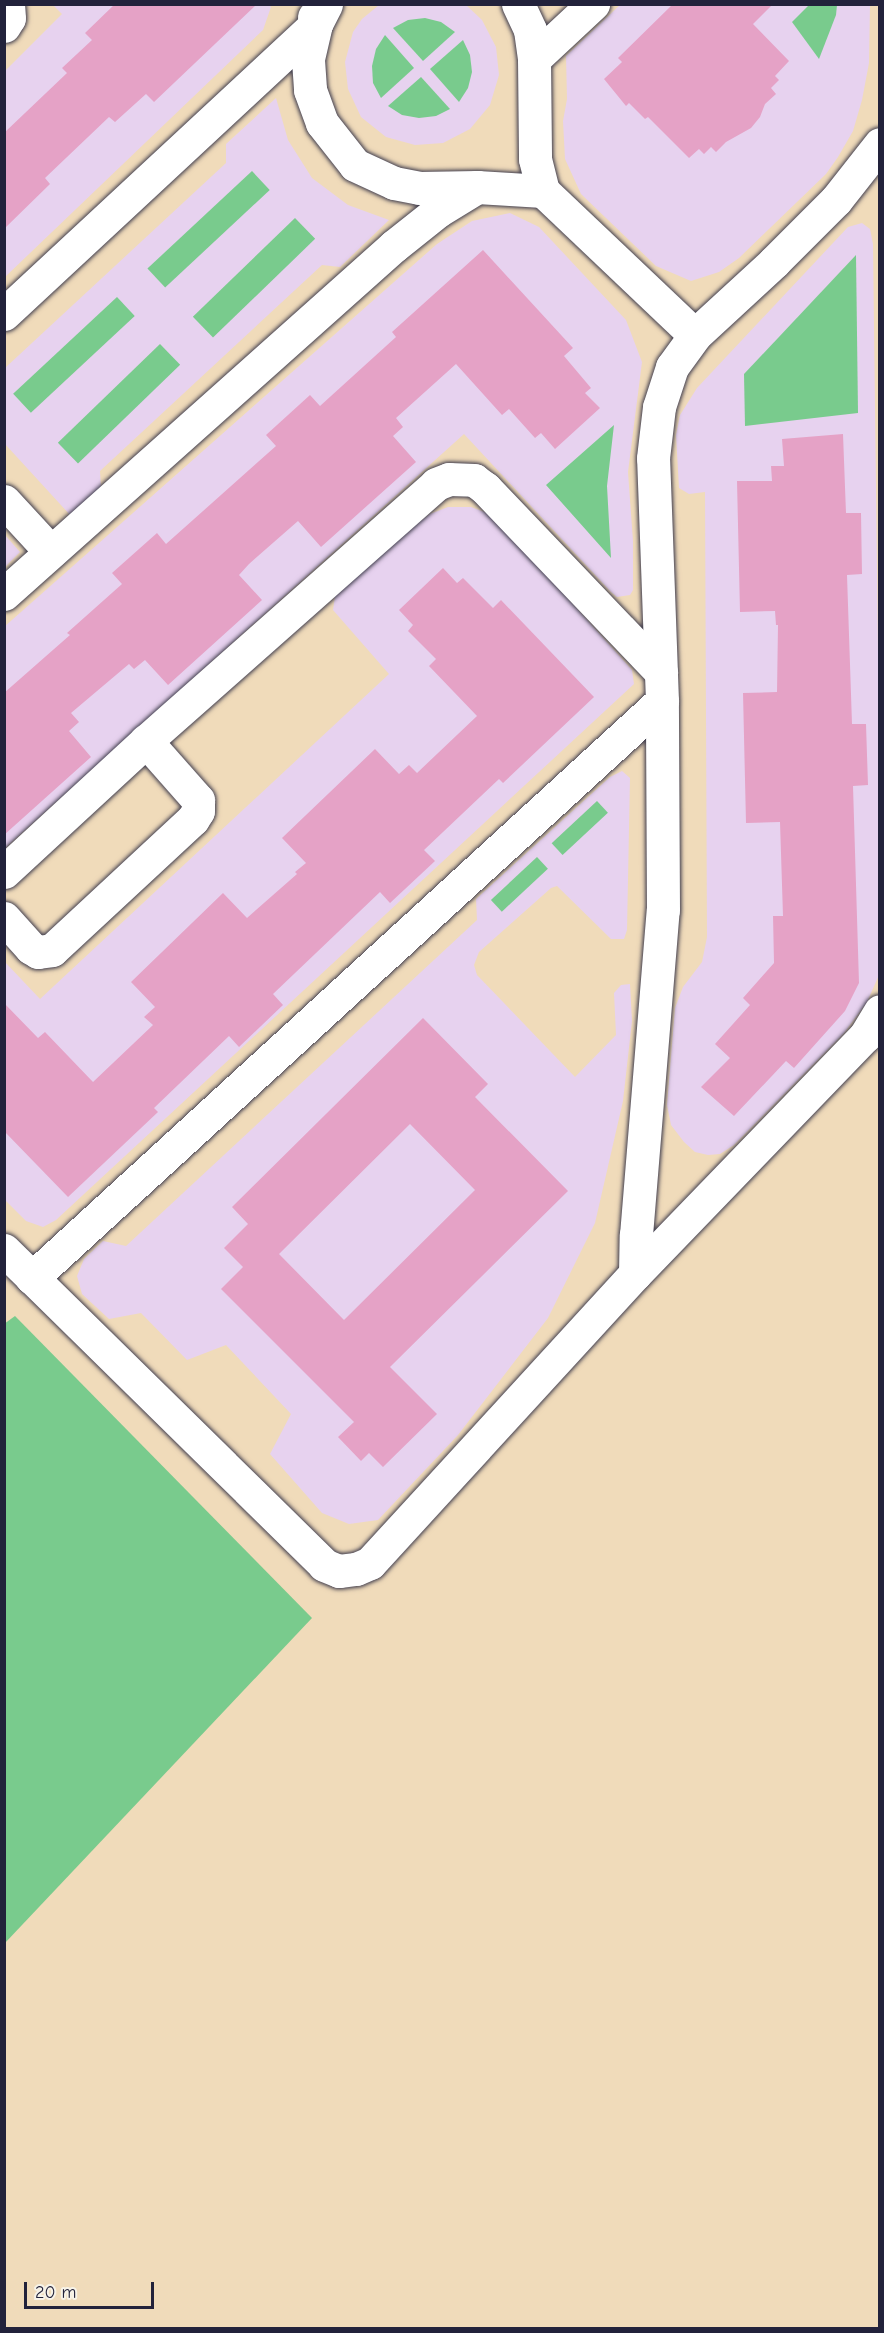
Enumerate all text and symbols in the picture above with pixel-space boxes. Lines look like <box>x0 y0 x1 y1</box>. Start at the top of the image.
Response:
scale bar <box>27 2270 158 2308</box>
text: 20 m <box>35 2282 76 2303</box>

